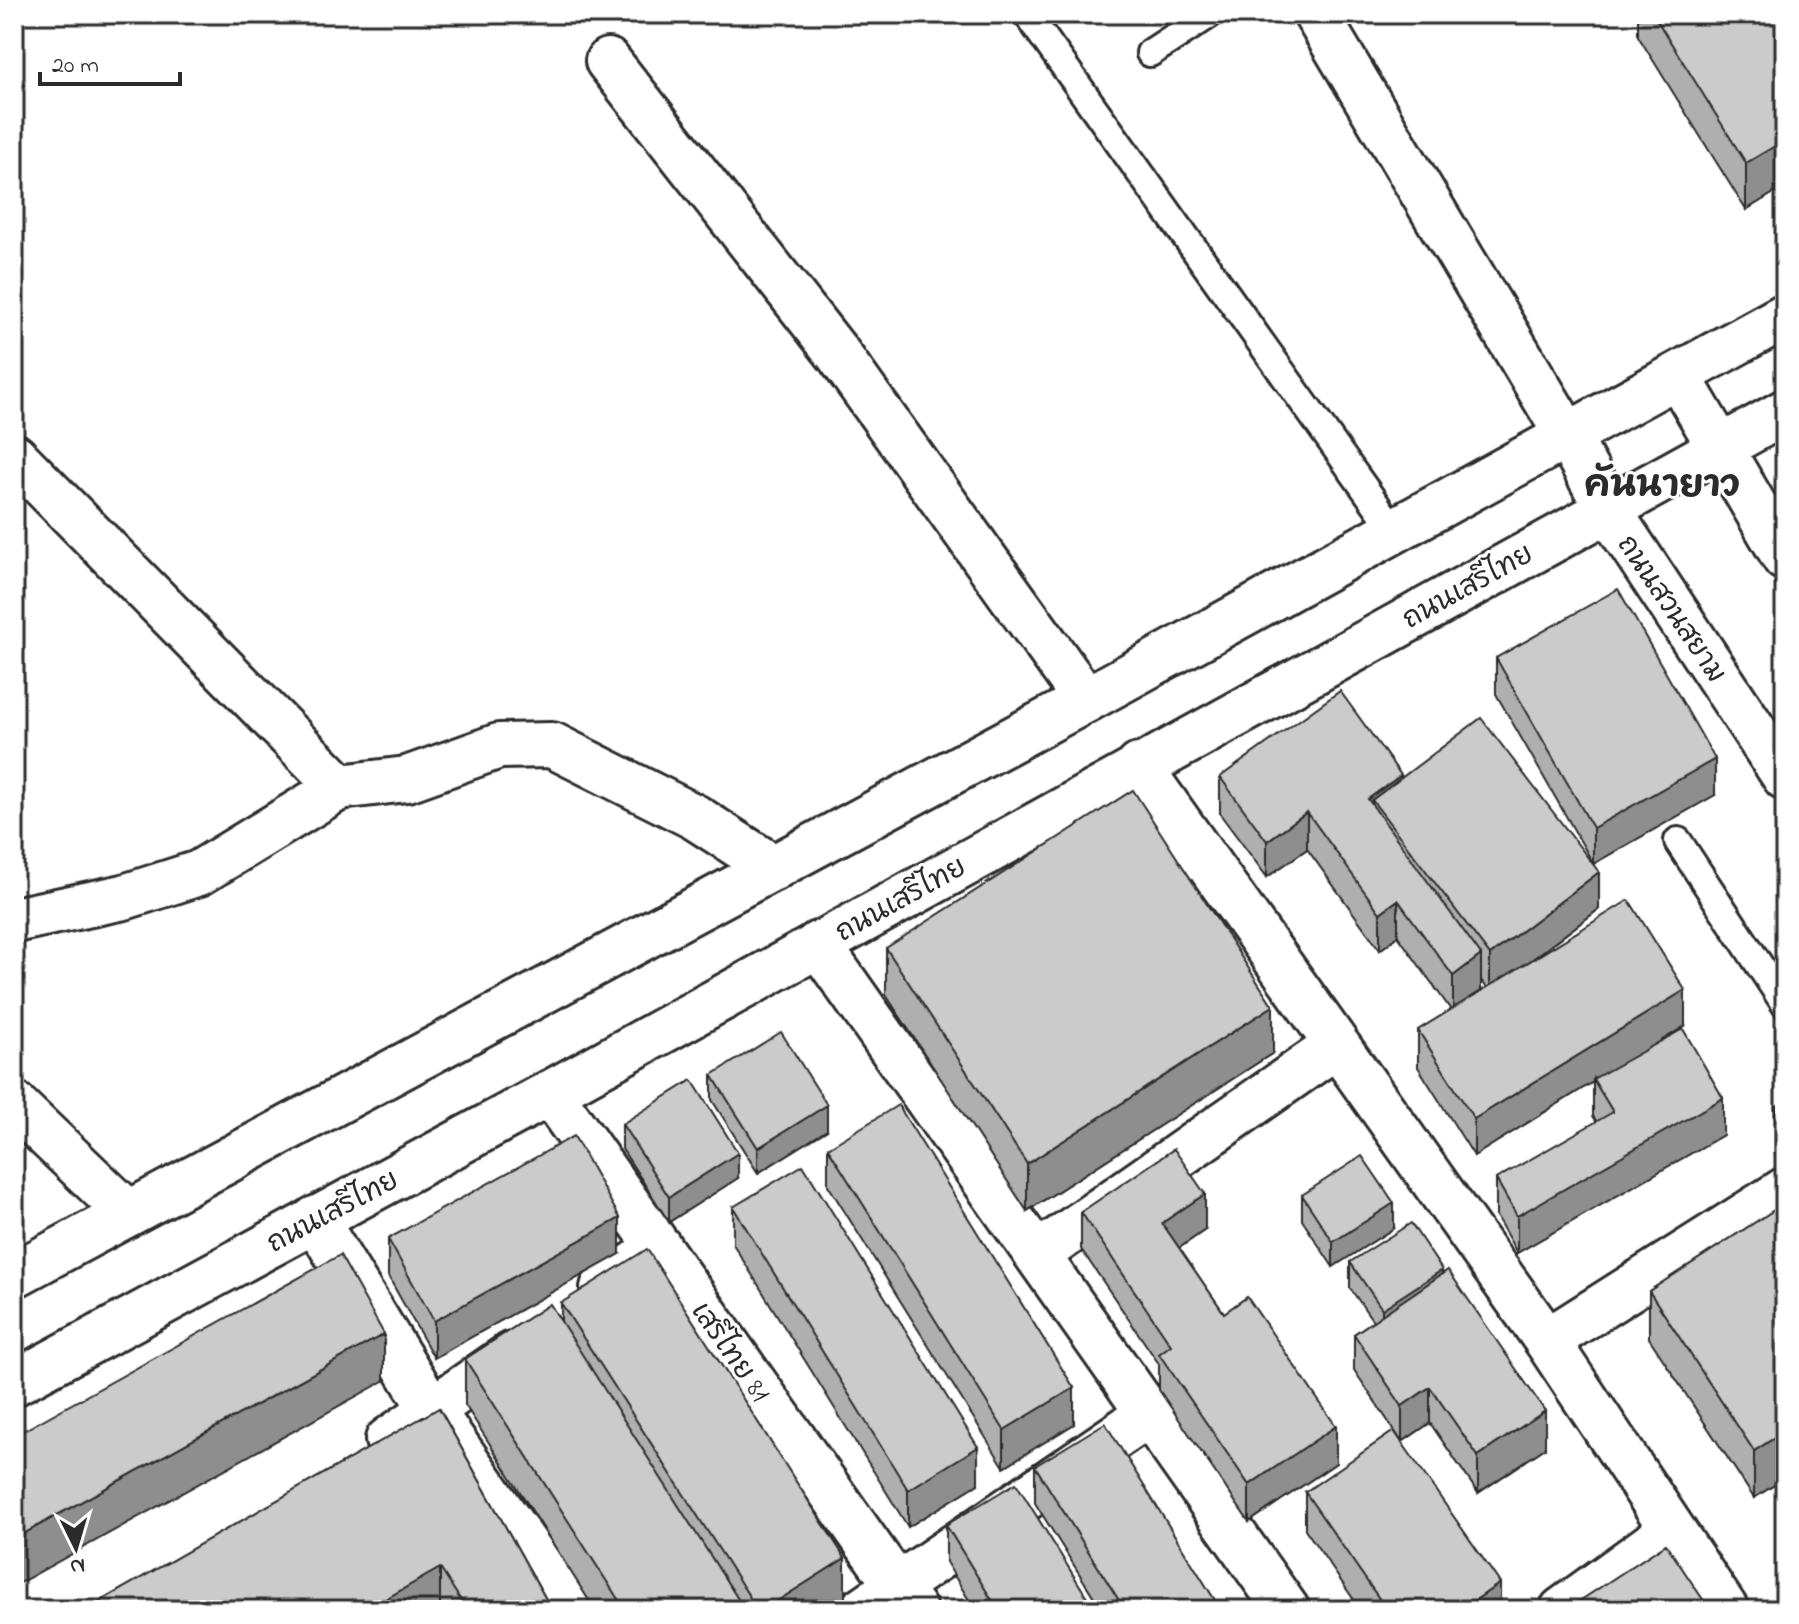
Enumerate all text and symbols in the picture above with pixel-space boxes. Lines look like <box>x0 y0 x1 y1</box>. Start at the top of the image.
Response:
scale bar <box>40 36 180 86</box>
text: 20 m <box>52 49 99 84</box>
district label: คันนายาว <box>1584 461 1740 514</box>
street label: ถนนสวนสยาม <box>1605 528 1735 692</box>
street label: ถนนเสรีไทย <box>1395 533 1542 641</box>
street label: ถนนเสรีไทย <box>828 846 975 954</box>
street label: ถนนเสรีไทย <box>259 1159 407 1265</box>
street label: เสรีไทย 81 <box>680 1293 780 1412</box>
north arrow <box>36 1508 116 1588</box>
text: N <box>69 1548 86 1582</box>

